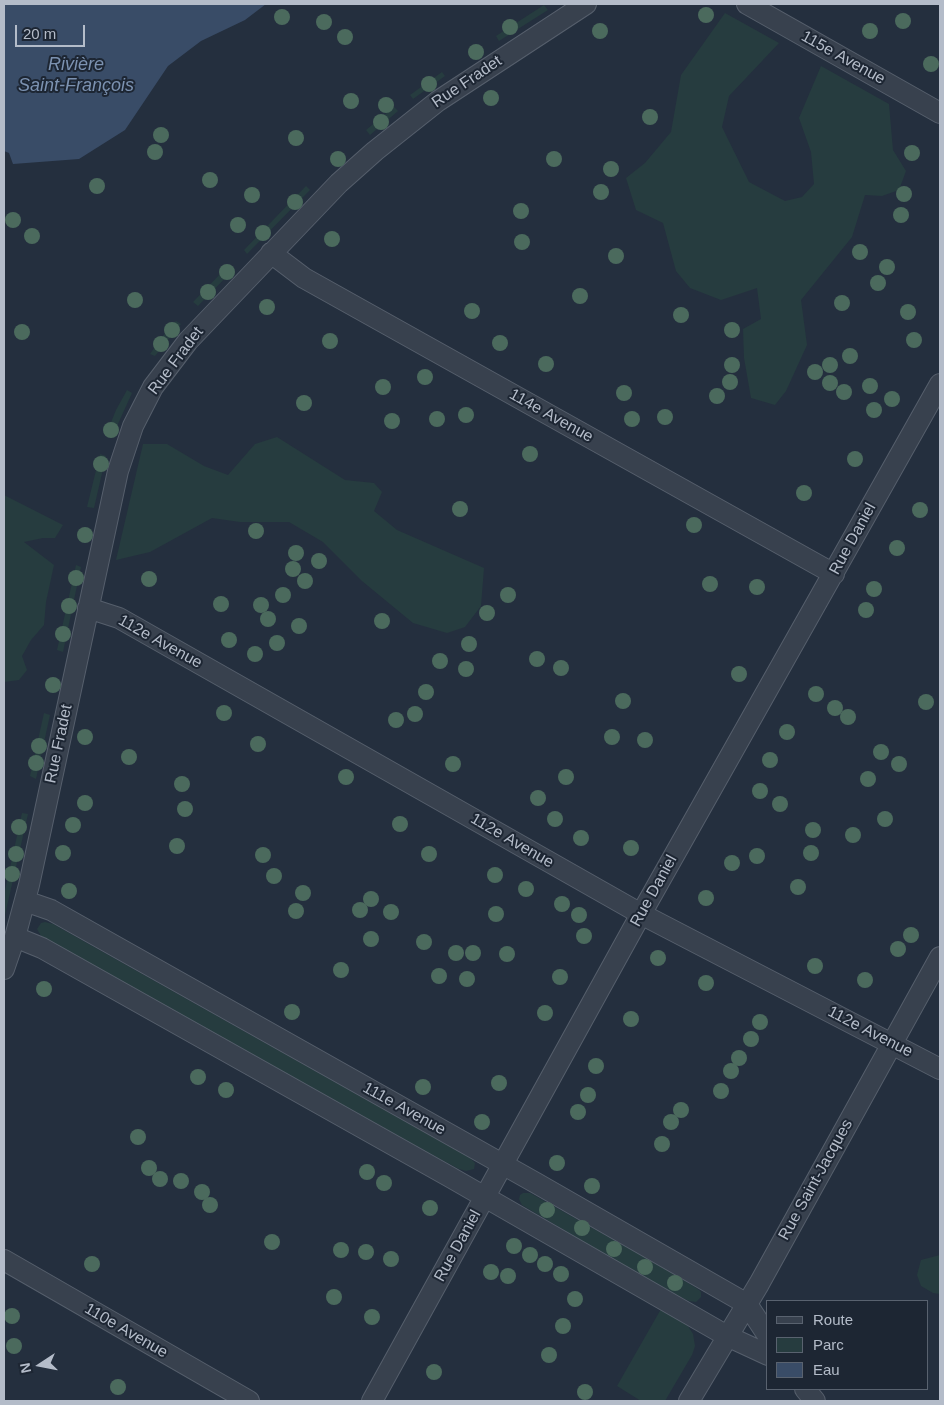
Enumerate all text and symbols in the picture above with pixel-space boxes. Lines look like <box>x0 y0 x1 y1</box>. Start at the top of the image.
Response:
scale bar <box>18 15 88 47</box>
text: 20 m <box>23 25 56 42</box>
street label: 115e Avenue <box>798 27 888 89</box>
street label: Rue Fradet <box>428 52 506 112</box>
water label: Rivière Saint-François <box>18 54 134 96</box>
street label: Rue Fradet <box>144 323 208 399</box>
street label: 114e Avenue <box>506 385 596 447</box>
street label: Rue Daniel <box>825 500 881 578</box>
street label: 112e Avenue <box>115 611 205 673</box>
street label: Rue Fradet <box>41 703 77 785</box>
street label: 112e Avenue <box>467 809 557 873</box>
street label: Rue Daniel <box>626 852 682 930</box>
street label: 112e Avenue <box>824 1002 916 1062</box>
street label: 111e Avenue <box>359 1078 449 1140</box>
street label: Rue Saint-Jacques <box>775 1116 857 1244</box>
street label: Rue Daniel <box>430 1207 486 1285</box>
street label: 110e Avenue <box>81 1299 171 1363</box>
legend <box>766 1300 929 1390</box>
text: Route <box>813 1311 853 1328</box>
text: Parc <box>813 1336 844 1353</box>
north arrow <box>15 1340 65 1390</box>
text: N <box>16 1361 34 1374</box>
text: Eau <box>813 1361 840 1378</box>

